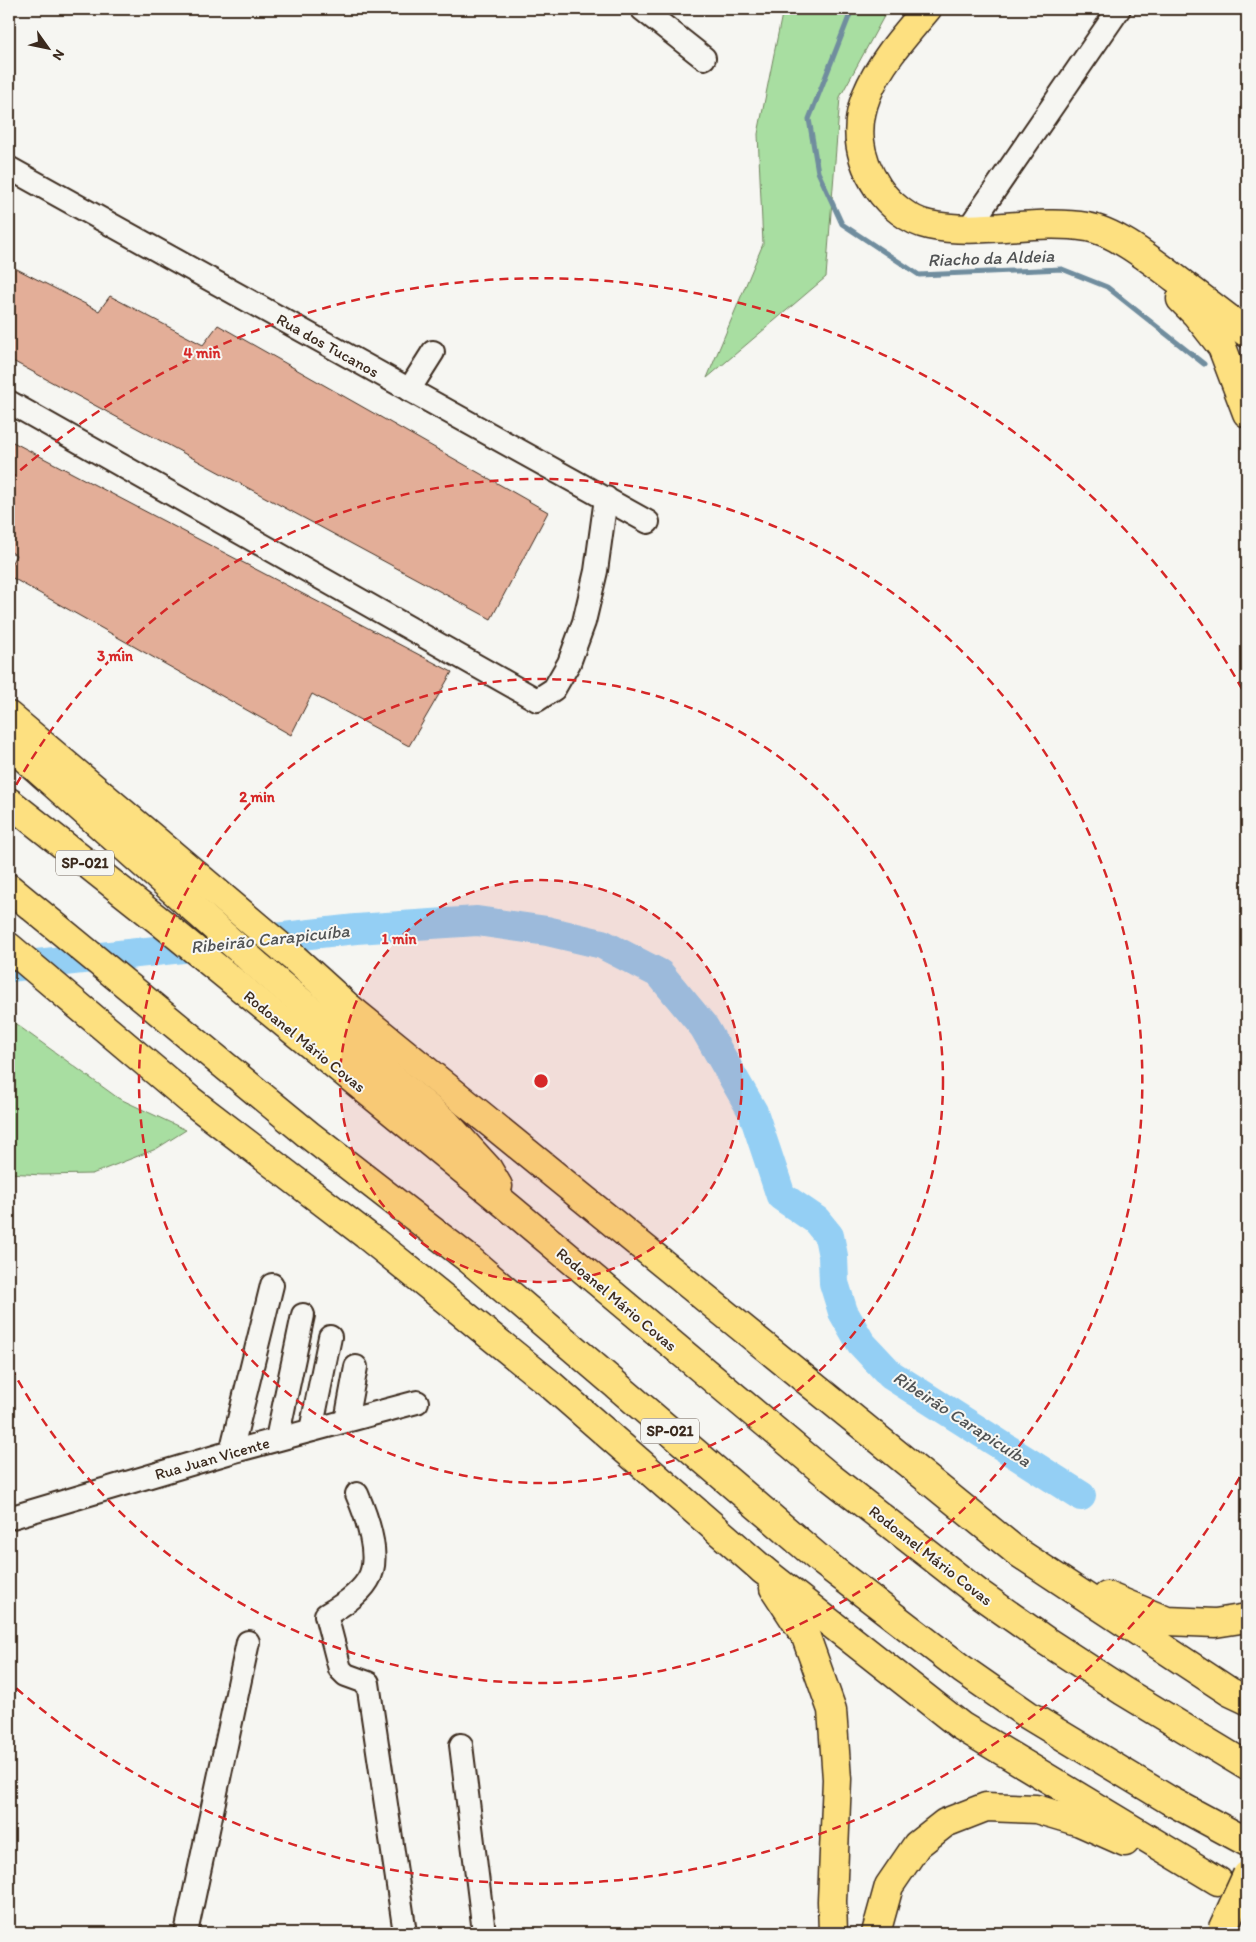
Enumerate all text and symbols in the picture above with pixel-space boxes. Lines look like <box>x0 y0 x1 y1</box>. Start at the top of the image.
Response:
north arrow <box>22 22 72 72</box>
text: N <box>49 46 68 63</box>
water label: Riacho da Aldeia <box>927 245 1056 271</box>
street label: Rua dos Tucanos <box>273 309 382 381</box>
text: 4 min <box>184 344 221 362</box>
text: 3 min <box>97 647 134 665</box>
text: 2 min <box>239 788 276 806</box>
road number: SP-021 <box>56 850 114 876</box>
water label: Ribeirão Carapicuíba <box>189 920 351 958</box>
text: 1 min <box>382 930 417 948</box>
street label: Rodoanel Mário Covas <box>240 986 369 1096</box>
centre of rings <box>532 1072 550 1090</box>
street label: Rodoanel Mário Covas <box>553 1243 681 1355</box>
water label: Ribeirão Carapicuíba <box>889 1366 1036 1472</box>
road number: SP-021 <box>641 1418 699 1444</box>
street label: Rua Juan Vicente <box>153 1433 272 1484</box>
street label: Rodoanel Mário Covas <box>865 1501 996 1609</box>

